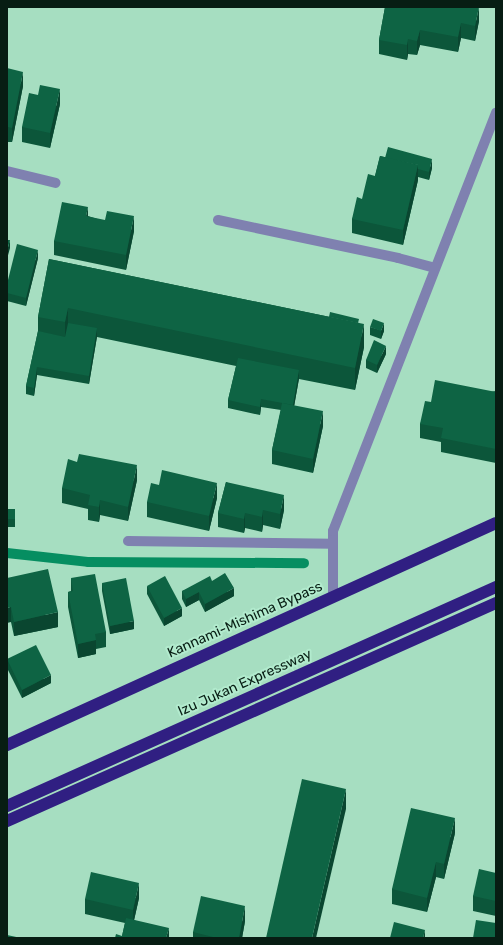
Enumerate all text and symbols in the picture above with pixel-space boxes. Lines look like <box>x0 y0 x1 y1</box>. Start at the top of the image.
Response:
street label: Kannami-Mishima Bypass <box>165 578 325 662</box>
street label: Izu Jukan Expressway <box>176 646 314 720</box>

